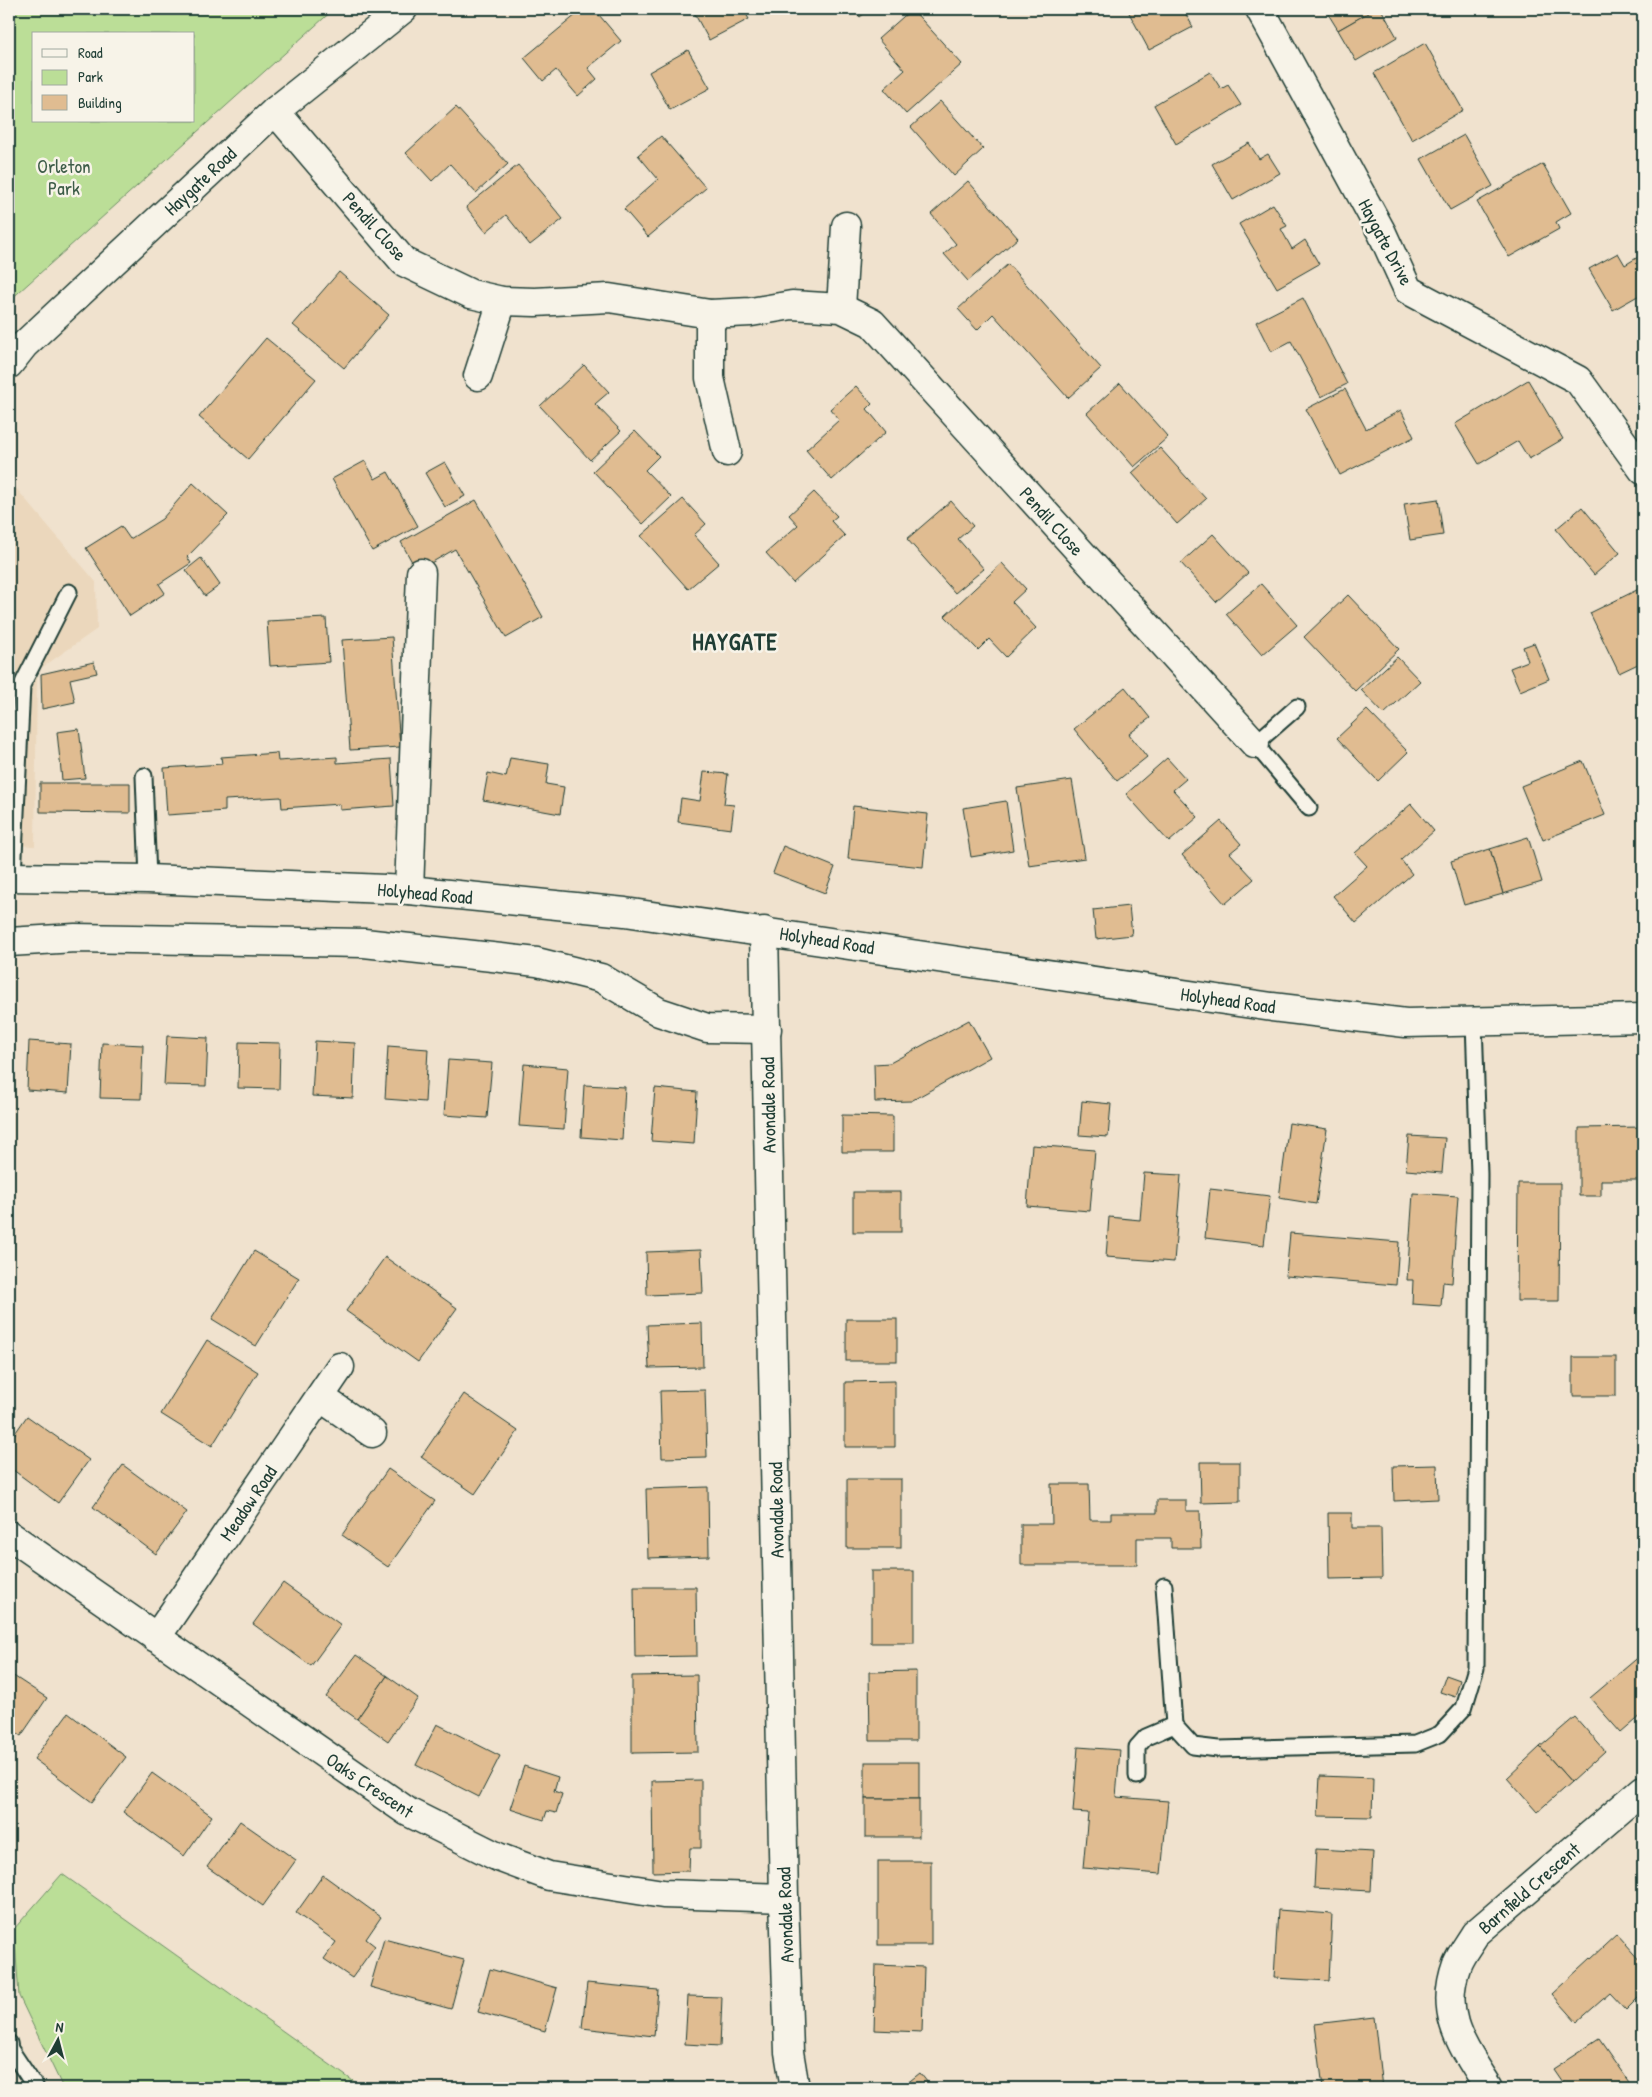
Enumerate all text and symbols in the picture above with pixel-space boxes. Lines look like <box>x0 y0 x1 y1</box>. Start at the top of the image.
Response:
legend <box>32 32 195 122</box>
text: Road <box>78 42 103 63</box>
text: Park <box>78 66 103 87</box>
text: Building <box>78 92 122 113</box>
street label: Haygate Road <box>158 140 242 221</box>
park label: Orleton Park <box>37 153 91 201</box>
street label: Pendil Close <box>337 186 413 266</box>
street label: Haygate Drive <box>1352 194 1420 290</box>
street label: Pendil Close <box>1014 481 1090 561</box>
district label: HAYGATE <box>692 625 778 657</box>
street label: Holyhead Road <box>376 876 474 910</box>
street label: Holyhead Road <box>778 920 877 960</box>
street label: Holyhead Road <box>1179 980 1278 1020</box>
street label: Avondale Road <box>754 1056 782 1153</box>
street label: Meadow Road <box>213 1460 283 1546</box>
street label: Avondale Road <box>762 1461 790 1558</box>
street label: Oaks Crescent <box>321 1746 419 1824</box>
street label: Barnfield Crescent <box>1472 1836 1586 1940</box>
street label: Avondale Road <box>770 1866 800 1963</box>
north arrow <box>32 2014 82 2064</box>
text: N <box>55 2017 65 2037</box>

